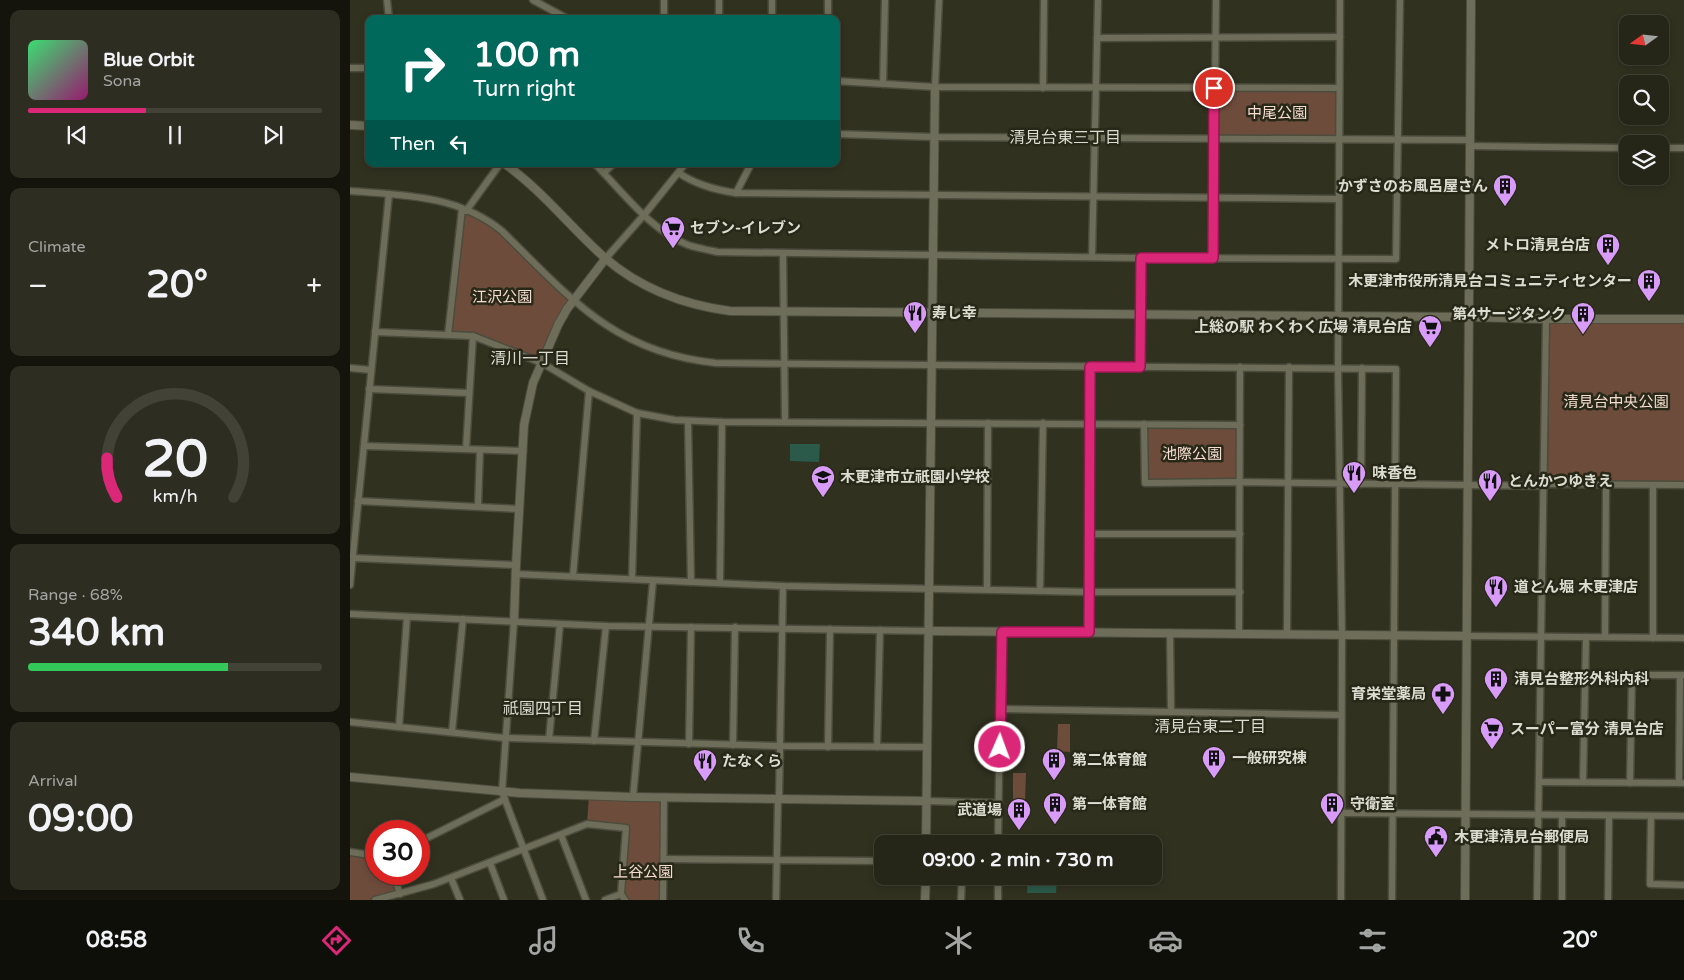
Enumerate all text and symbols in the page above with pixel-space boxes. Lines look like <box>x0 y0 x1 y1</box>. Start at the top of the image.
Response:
north arrow <box>1619 15 1669 65</box>
map controls <box>1619 15 1669 185</box>
text: 100 m <box>473 34 580 76</box>
icon: right <box>390 35 455 100</box>
text: Blue Orbit <box>103 49 195 71</box>
pin <box>1193 67 1235 109</box>
text: Sona <box>103 71 141 91</box>
icon: arrive <box>1200 74 1228 102</box>
button: search <box>1619 75 1669 125</box>
text: Turn right <box>473 76 575 102</box>
park label: 中尾公園 <box>1247 104 1307 122</box>
icon: previous <box>63 121 91 149</box>
icon: pause <box>161 121 189 149</box>
icon: next <box>259 121 287 149</box>
district label: 清見台東三丁目 <box>1009 128 1121 148</box>
icon: left <box>445 130 473 158</box>
text: Then <box>390 133 435 155</box>
button: layers <box>1619 135 1669 185</box>
building icon: かずさのお風呂屋さん <box>1492 173 1518 207</box>
place label: かずさのお風呂屋さん <box>1338 177 1488 195</box>
supermarket icon: セブン-イレブン <box>660 215 686 249</box>
place label: セブン-イレブン <box>690 219 801 237</box>
building icon: メトロ清見台店 <box>1595 232 1621 266</box>
place label: メトロ清見台店 <box>1485 236 1590 254</box>
text: Climate <box>28 237 86 257</box>
text: 20° <box>146 262 208 308</box>
building icon: 木更津市役所清見台コミュニティセンター <box>1636 268 1662 302</box>
text: − <box>28 269 48 303</box>
text: + <box>306 269 322 303</box>
place label: 木更津市役所清見台コミュニティセンター <box>1348 272 1632 290</box>
park label: 江沢公園 <box>472 288 532 306</box>
restaurant icon: 寿し幸 <box>902 300 928 334</box>
building icon: 第4サージタンク <box>1570 301 1596 335</box>
place label: 寿し幸 <box>932 304 977 322</box>
place label: 第4サージタンク <box>1452 305 1566 323</box>
supermarket icon: 上総の駅 わくわく広場 清見台店 <box>1417 314 1443 348</box>
place label: 上総の駅 わくわく広場 清見台店 <box>1194 318 1412 336</box>
district label: 清川一丁目 <box>490 349 570 369</box>
park label: 清見台中央公園 <box>1563 393 1669 411</box>
text: 20 <box>142 428 208 491</box>
park label: 池際公園 <box>1162 445 1222 463</box>
restaurant icon: 味香色 <box>1341 460 1367 494</box>
school or university icon: 木更津市立祇園小学校 <box>810 464 836 498</box>
place label: 味香色 <box>1372 464 1417 482</box>
place label: 木更津市立祇園小学校 <box>840 468 990 486</box>
restaurant icon: とんかつゆきえ <box>1477 468 1503 502</box>
place label: とんかつゆきえ <box>1508 472 1613 490</box>
text: km/h <box>153 486 197 507</box>
restaurant icon: 道とん堀 木更津店 <box>1483 574 1509 608</box>
place label: 道とん堀 木更津店 <box>1514 578 1638 596</box>
text: Range · 68% <box>28 585 123 605</box>
text: 340 km <box>28 610 165 656</box>
building icon: 清見台整形外科内科 <box>1483 666 1509 700</box>
place label: 清見台整形外科内科 <box>1514 670 1649 688</box>
pharmacy icon: 育栄堂薬局 <box>1430 681 1456 715</box>
place label: 育栄堂薬局 <box>1351 685 1426 703</box>
district label: 祇園四丁目 <box>503 699 583 719</box>
supermarket icon: スーパー富分 清見台店 <box>1479 716 1505 750</box>
district label: 清見台東二丁目 <box>1154 717 1266 737</box>
position arrow <box>973 720 1025 772</box>
place label: スーパー富分 清見台店 <box>1510 720 1664 738</box>
building icon: 一般研究棟 <box>1201 745 1227 779</box>
building icon: 第二体育館 <box>1041 747 1067 781</box>
restaurant icon: たなくら <box>692 748 718 782</box>
place label: 一般研究棟 <box>1232 749 1307 767</box>
place label: 第二体育館 <box>1072 751 1147 769</box>
place label: たなくら <box>722 752 782 770</box>
text: Arrival <box>28 771 77 791</box>
building icon: 第一体育館 <box>1042 791 1068 825</box>
building icon: 守衛室 <box>1319 791 1345 825</box>
place label: 第一体育館 <box>1072 795 1147 813</box>
place label: 守衛室 <box>1350 795 1395 813</box>
text: 09:00 <box>28 796 133 842</box>
building icon: 武道場 <box>1006 797 1032 831</box>
place label: 武道場 <box>957 801 1002 819</box>
speed limit sign: 30 <box>365 820 430 885</box>
public building icon: 木更津清見台郵便局 <box>1423 824 1449 858</box>
place label: 木更津清見台郵便局 <box>1454 828 1589 846</box>
text: 09:00 · 2 min · 730 m <box>922 849 1114 871</box>
park label: 上谷公園 <box>613 863 673 881</box>
icon: directions <box>319 923 354 958</box>
icon: music <box>526 923 561 958</box>
icon: phone <box>733 923 768 958</box>
icon: climate <box>941 923 976 958</box>
icon: car <box>1148 923 1183 958</box>
icon: filters <box>1355 923 1390 958</box>
text: 08:58 <box>86 927 147 953</box>
text: 20° <box>1562 927 1598 953</box>

